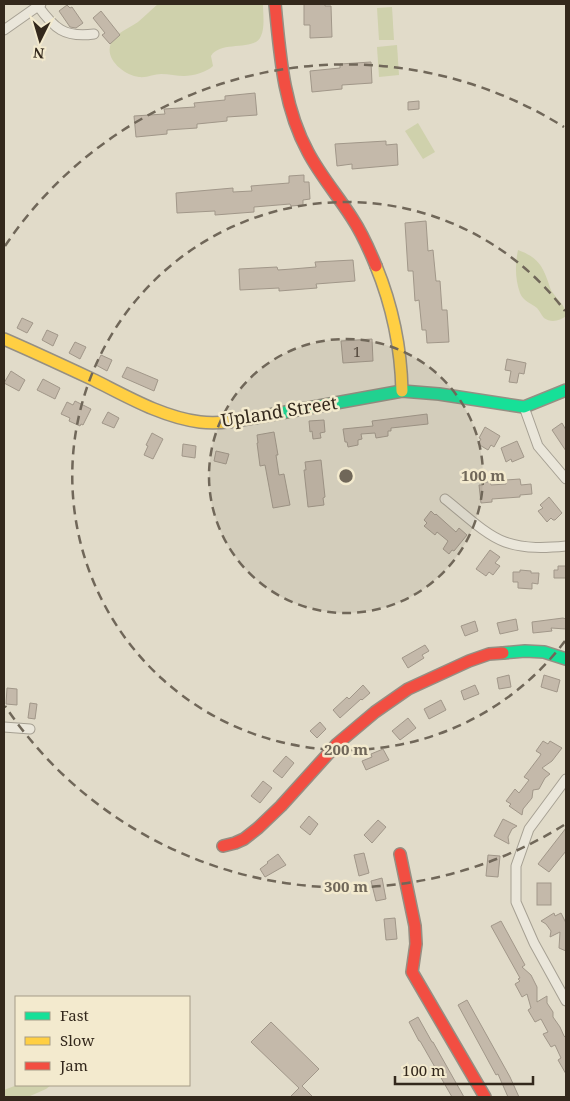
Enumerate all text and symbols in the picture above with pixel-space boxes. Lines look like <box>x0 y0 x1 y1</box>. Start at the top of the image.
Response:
north arrow <box>15 15 65 65</box>
text: N <box>32 44 45 63</box>
house number: 1 <box>353 341 361 361</box>
street label: Upland Street <box>219 390 339 432</box>
text: 100 m <box>461 465 505 485</box>
centre of rings <box>337 467 355 485</box>
text: 200 m <box>324 739 368 759</box>
text: 300 m <box>324 876 368 896</box>
legend <box>15 996 190 1086</box>
text: Fast <box>60 1005 89 1025</box>
text: Slow <box>60 1030 94 1050</box>
scale bar <box>395 1054 532 1086</box>
text: Jam <box>59 1055 88 1075</box>
text: 100 m <box>402 1060 445 1080</box>

